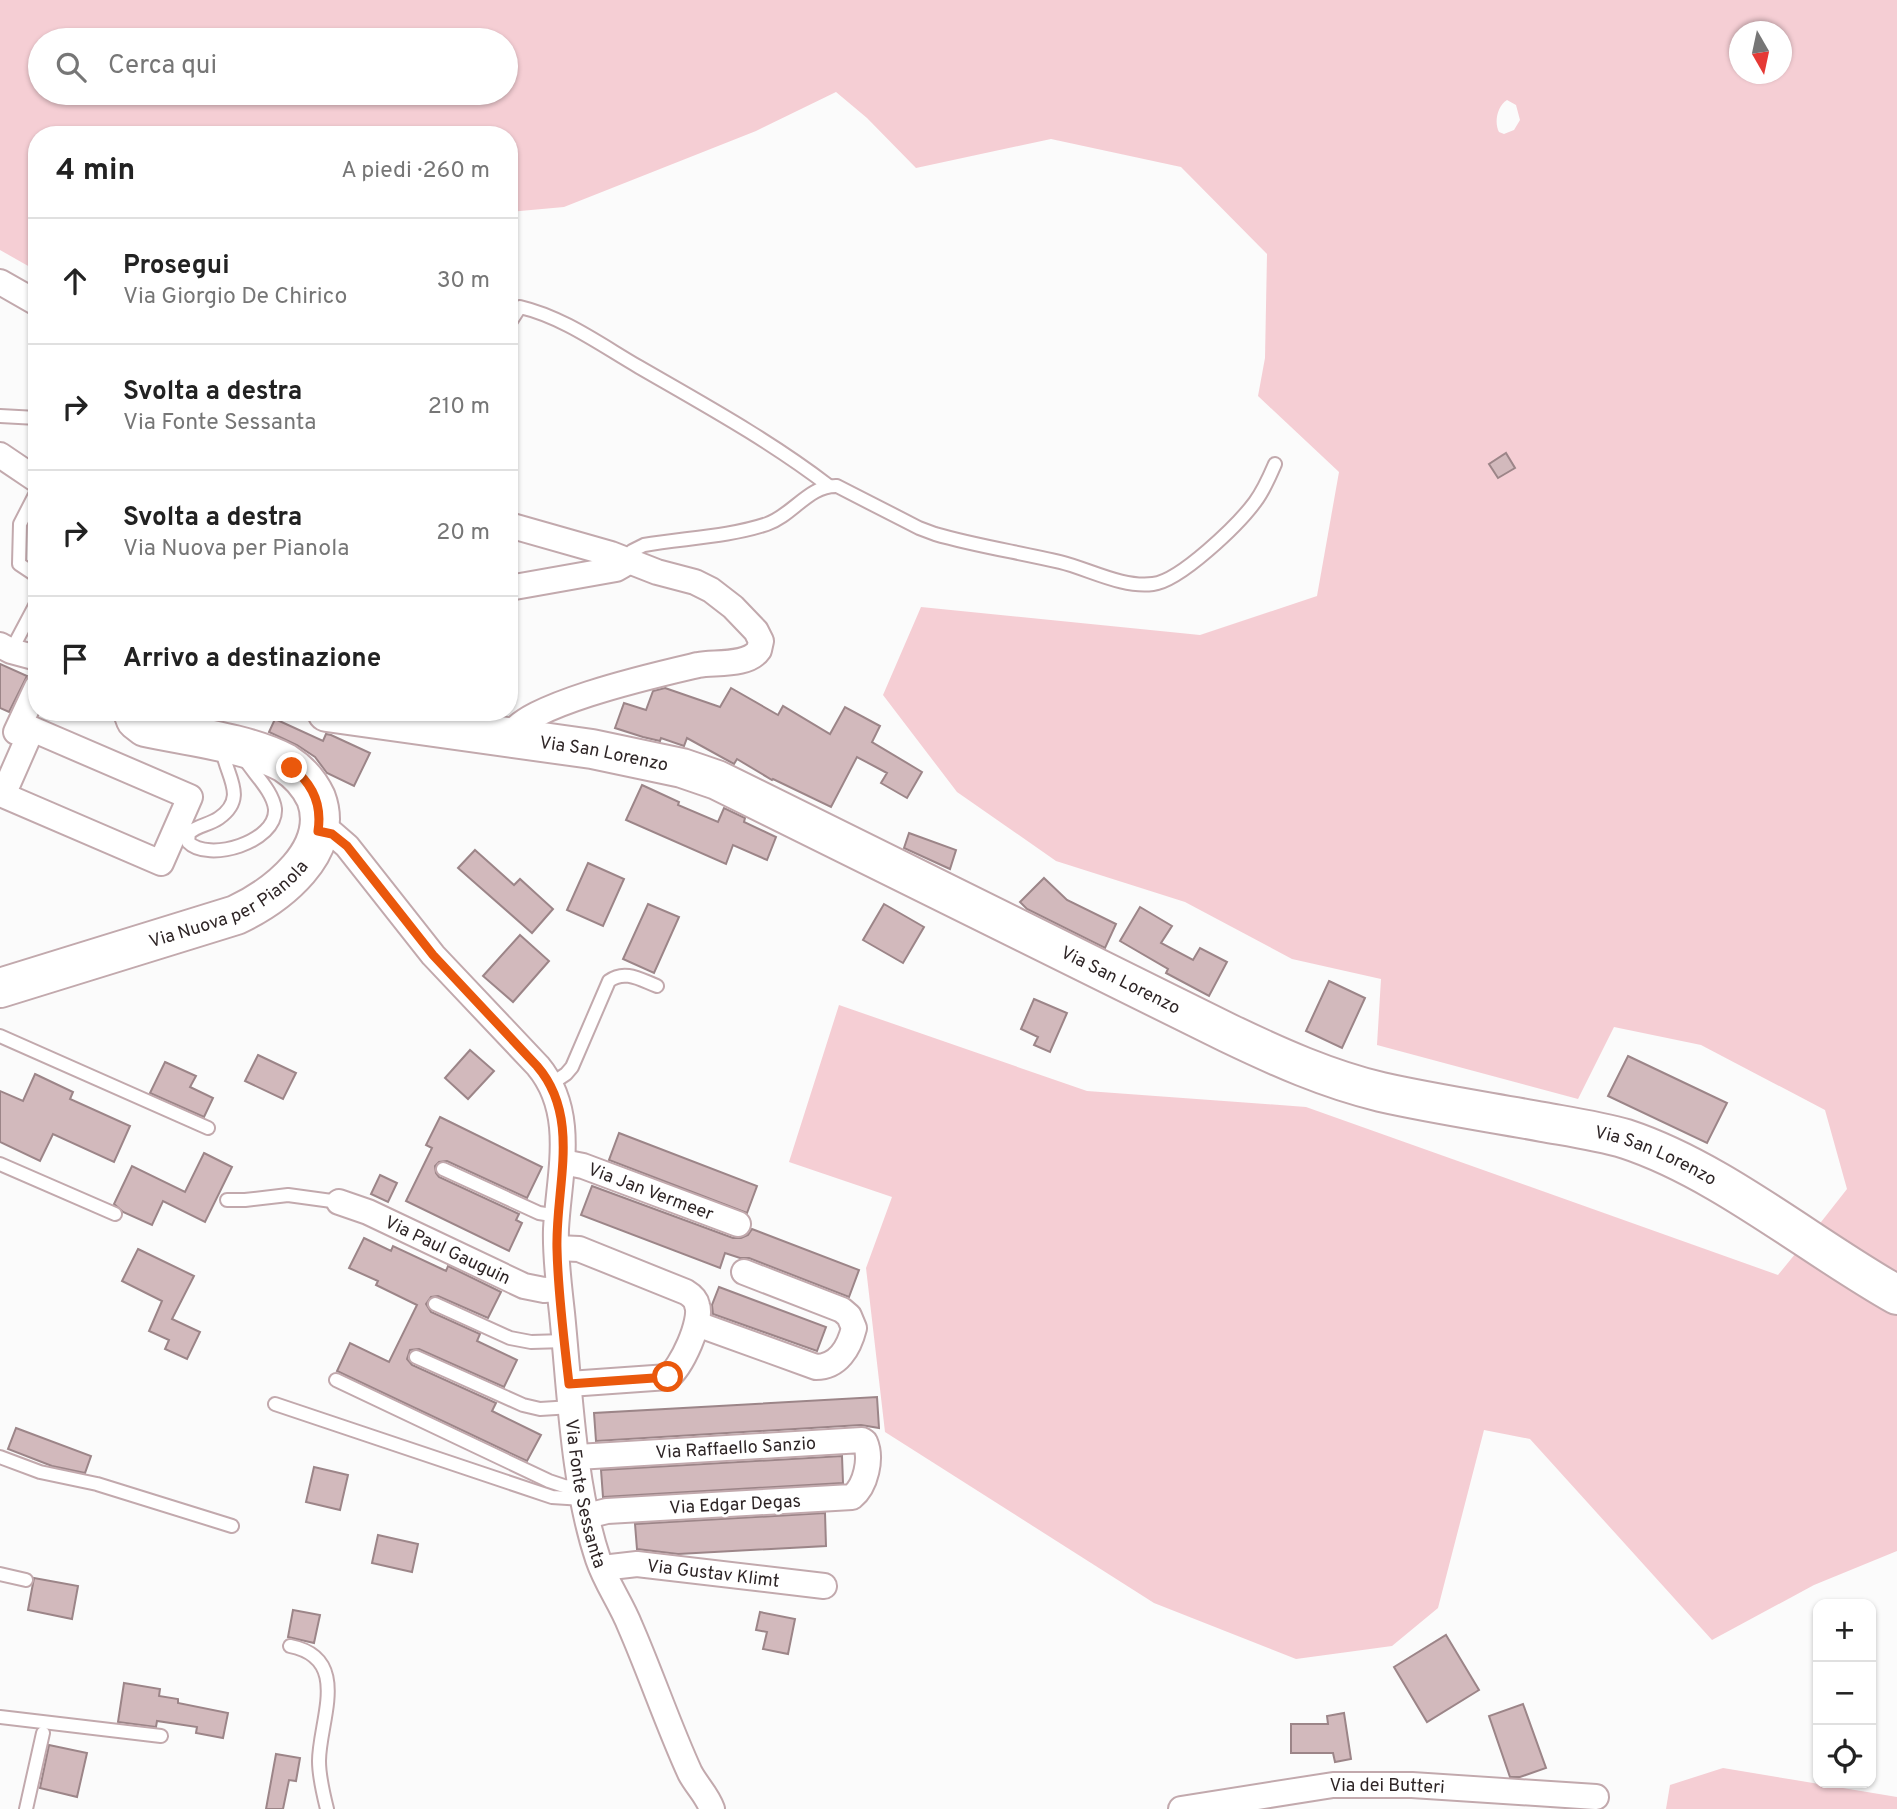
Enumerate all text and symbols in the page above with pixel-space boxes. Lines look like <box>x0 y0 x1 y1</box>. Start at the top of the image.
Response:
north arrow <box>1729 21 1792 84</box>
search box <box>28 28 518 105</box>
icon: search <box>52 48 90 86</box>
text: Cerca qui <box>108 50 217 83</box>
text: 4 min <box>56 153 135 190</box>
text: A piedi · 260 m <box>341 157 490 186</box>
text: Prosegui <box>123 250 230 283</box>
icon: ahead <box>56 262 94 300</box>
text: 30 m <box>437 267 490 296</box>
text: Via Giorgio De Chirico <box>123 283 347 312</box>
text: Svolta a destra <box>123 376 302 409</box>
icon: right <box>56 388 94 426</box>
text: 210 m <box>428 393 490 422</box>
text: Via Fonte Sessanta <box>123 409 316 438</box>
text: Svolta a destra <box>123 502 302 535</box>
icon: right <box>56 514 94 552</box>
text: 20 m <box>436 519 490 548</box>
text: Via Nuova per Pianola <box>123 535 349 564</box>
icon: arrive <box>56 640 94 678</box>
text: Arrivo a destinazione <box>123 643 381 676</box>
street label: Via San Lorenzo <box>538 732 670 778</box>
route end <box>276 752 307 783</box>
street label: Via Nuova per Pianola <box>146 856 314 954</box>
street label: Via San Lorenzo <box>1056 942 1184 1020</box>
street label: Via San Lorenzo <box>1592 1122 1720 1192</box>
street label: Via Jan Vermeer <box>584 1159 717 1227</box>
street label: Via Paul Gauguin <box>381 1212 514 1291</box>
route start <box>652 1361 683 1392</box>
street label: Via Fonte Sessanta <box>559 1418 610 1572</box>
street label: Via Raffaello Sanzio <box>655 1433 817 1465</box>
street label: Via Edgar Degas <box>669 1491 801 1520</box>
street label: Via Gustav Klimt <box>646 1555 781 1594</box>
map controls <box>1813 1599 1876 1788</box>
button: + <box>1813 1599 1876 1662</box>
button: − <box>1813 1662 1876 1725</box>
button: locate <box>1813 1725 1876 1788</box>
street label: Via dei Butteri <box>1330 1775 1445 1800</box>

